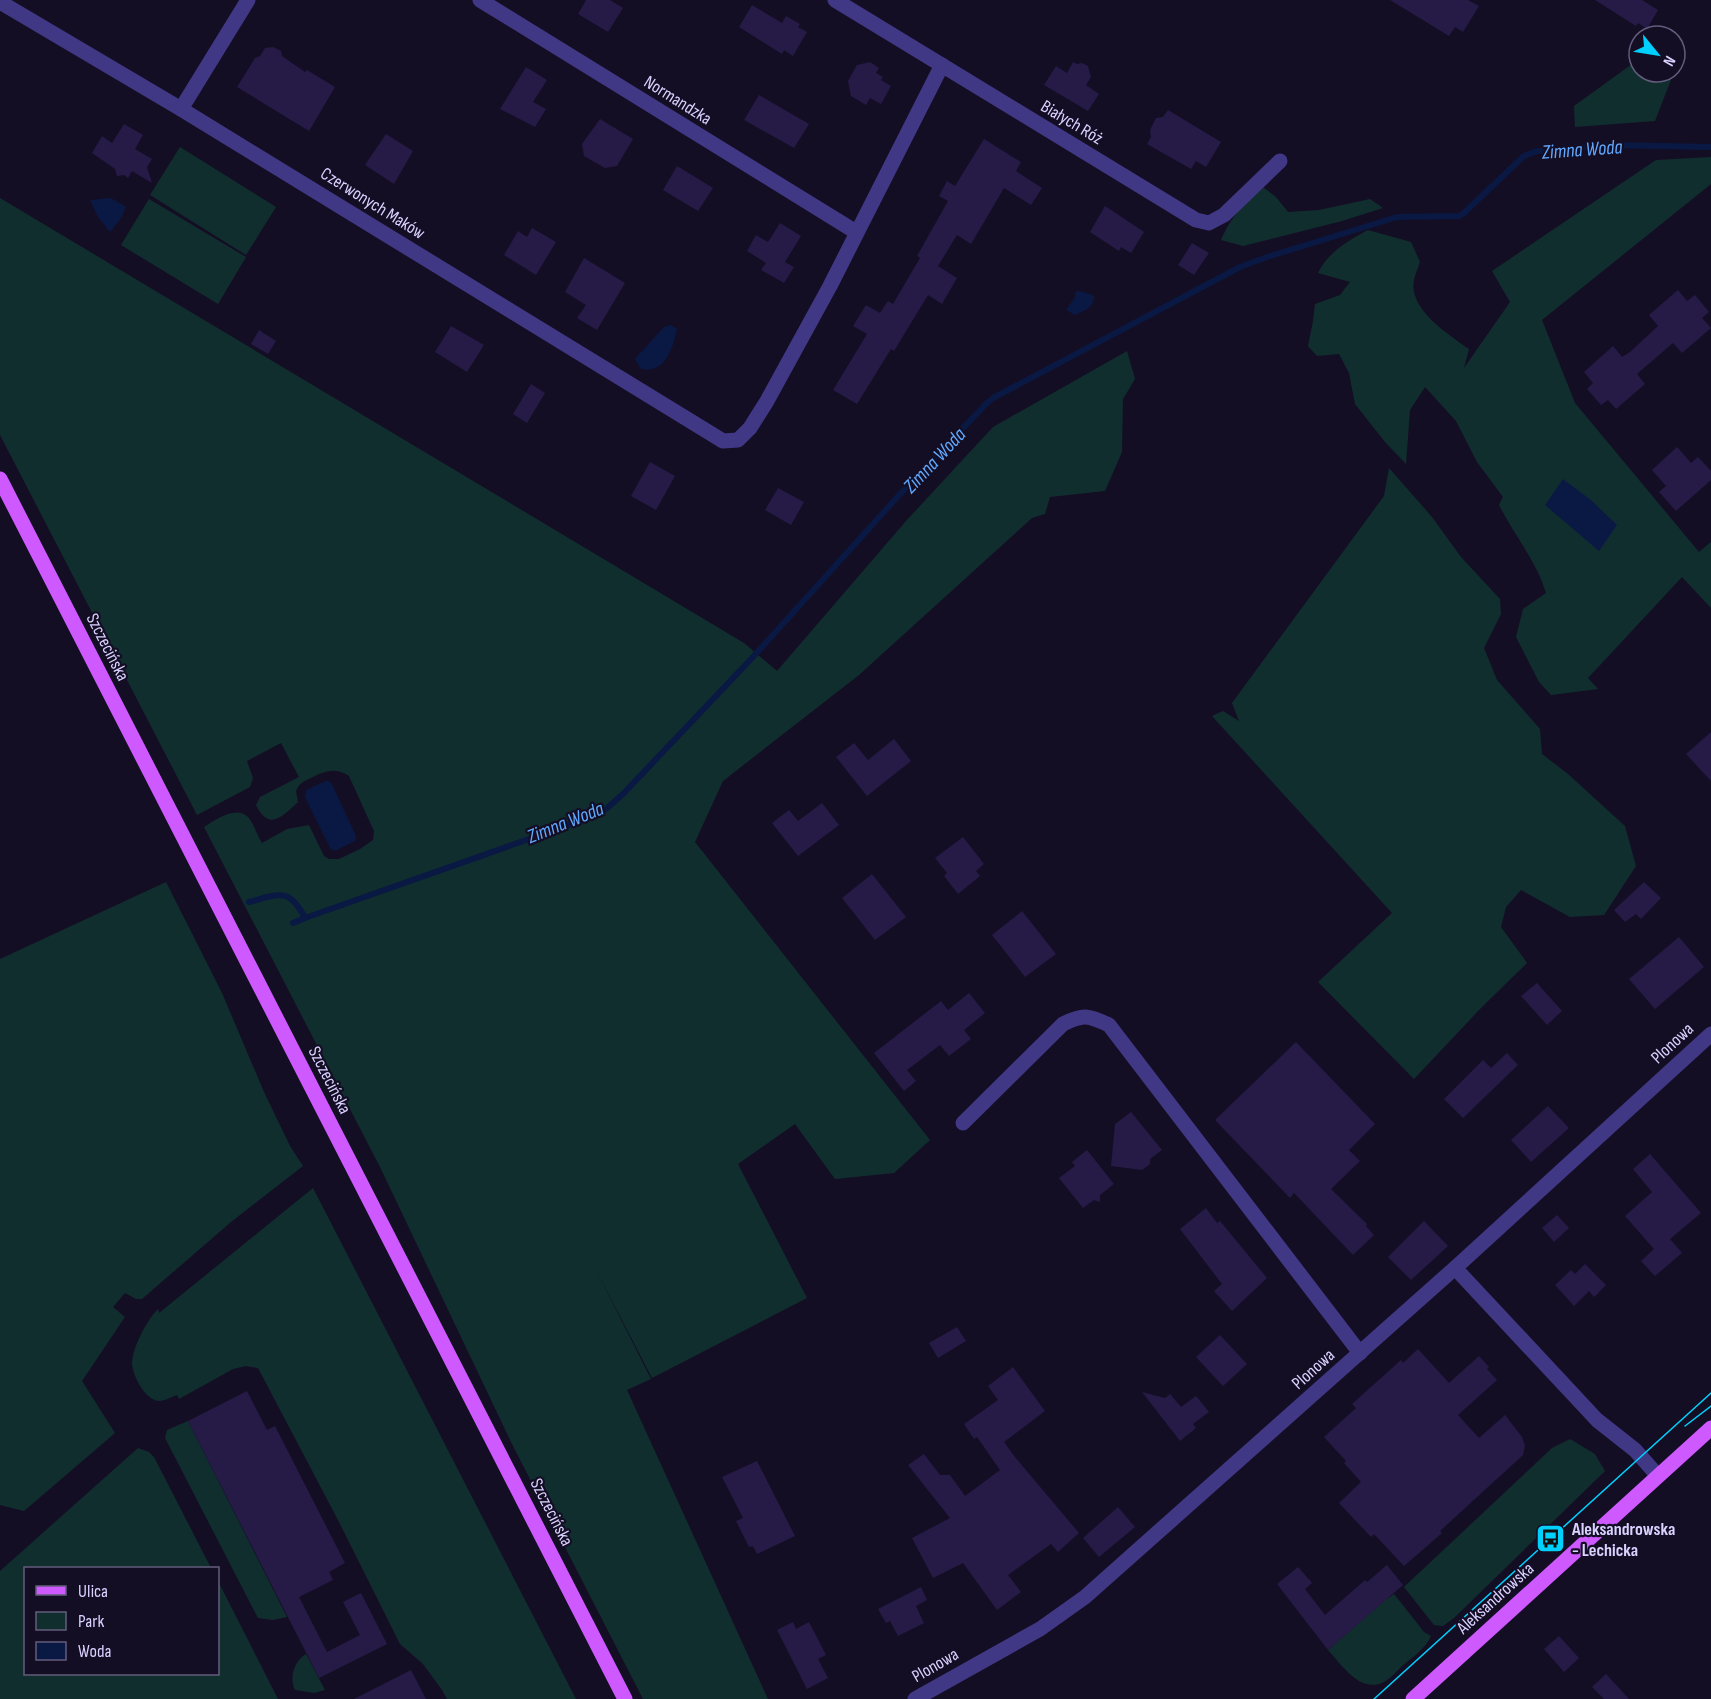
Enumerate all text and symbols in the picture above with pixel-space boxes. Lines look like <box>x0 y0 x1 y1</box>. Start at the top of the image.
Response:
north arrow <box>1627 24 1687 84</box>
text: N <box>1658 52 1679 69</box>
street label: Normandzka <box>640 71 715 129</box>
street label: Białych Róż <box>1037 96 1107 149</box>
water label: Zimna Woda <box>1540 135 1623 165</box>
street label: Czerwonych Maków <box>317 163 429 244</box>
water label: Zimna Woda <box>898 423 971 499</box>
street label: Szczecińska <box>82 610 133 685</box>
water label: Zimna Woda <box>523 797 607 850</box>
street label: Plonowa <box>1647 1018 1698 1068</box>
street label: Szczecińska <box>304 1043 355 1118</box>
street label: Plonowa <box>1288 1345 1339 1394</box>
street label: Szczecińska <box>526 1475 577 1550</box>
place label: Aleksandrowska - Lechicka <box>1571 1519 1675 1561</box>
bus stop icon: Aleksandrowska - Lechicka <box>1535 1523 1567 1555</box>
street label: Aleksandrowska <box>1452 1558 1538 1639</box>
legend <box>24 1567 219 1675</box>
text: Ulica <box>78 1581 108 1602</box>
text: Park <box>78 1611 104 1632</box>
text: Woda <box>78 1641 111 1662</box>
street label: Plonowa <box>908 1644 962 1687</box>

